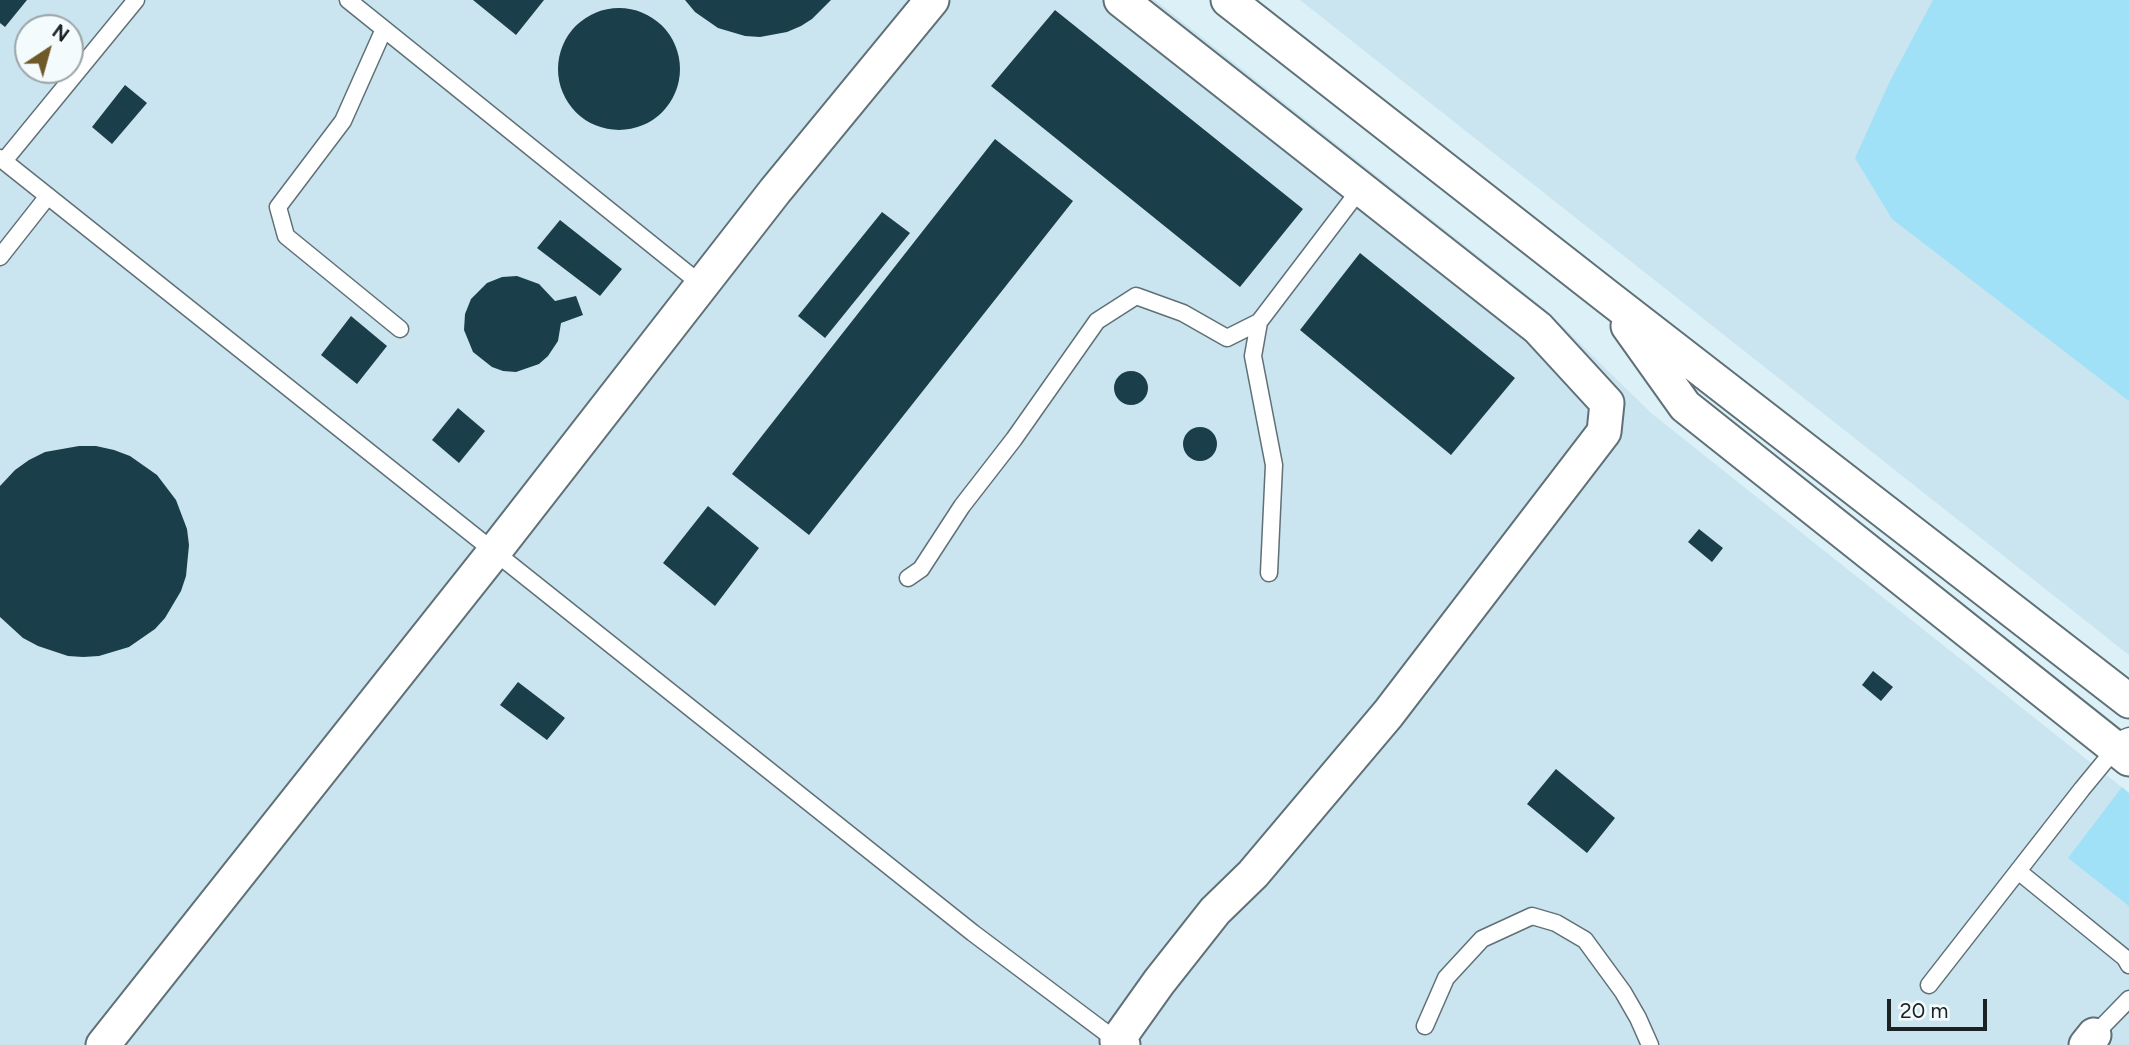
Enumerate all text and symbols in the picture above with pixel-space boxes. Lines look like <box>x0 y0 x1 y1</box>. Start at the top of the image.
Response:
north arrow <box>14 14 84 84</box>
text: N <box>48 20 73 47</box>
scale bar <box>1891 986 1991 1030</box>
text: 20 m <box>1900 998 1948 1023</box>

